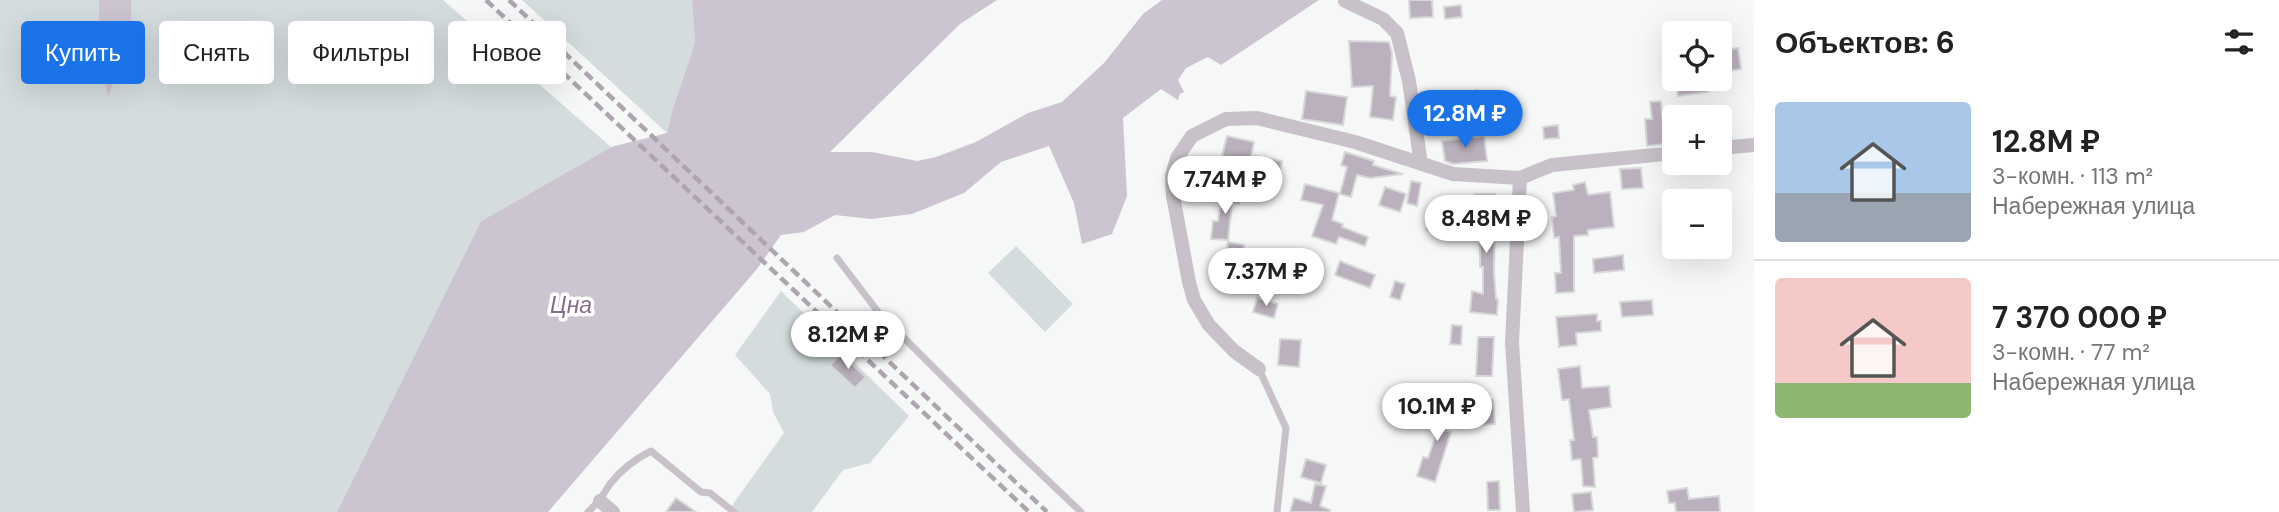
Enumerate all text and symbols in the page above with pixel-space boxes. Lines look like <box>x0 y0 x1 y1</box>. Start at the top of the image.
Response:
chip: Купить <box>21 21 145 84</box>
chip: Снять <box>159 21 274 84</box>
chip: Фильтры <box>288 21 434 84</box>
chip: Новое <box>448 21 566 84</box>
map controls <box>1662 21 1732 259</box>
button: locate <box>1662 21 1732 91</box>
text: Объектов: 6 <box>1775 23 1955 62</box>
icon: filters <box>2220 23 2258 61</box>
pin: 12.8M ₽ <box>1400 90 1530 150</box>
text: 12.8M ₽ <box>1424 98 1506 128</box>
button: + <box>1662 105 1732 175</box>
text: 12.8M ₽ <box>1992 122 2100 161</box>
icon: home <box>1831 130 1915 214</box>
pin: 7.74M ₽ <box>1160 156 1290 216</box>
text: 3-комн. · 113 m² <box>1992 161 2153 191</box>
text: 7.74M ₽ <box>1184 164 1266 194</box>
button: − <box>1662 189 1732 259</box>
text: Набережная улица <box>1992 191 2195 221</box>
pin: 8.48M ₽ <box>1421 196 1551 255</box>
text: 8.48M ₽ <box>1441 203 1531 233</box>
pin: 7.37M ₽ <box>1201 248 1331 308</box>
text: 7.37M ₽ <box>1224 256 1308 286</box>
water label: Цна <box>550 290 592 320</box>
text: 7 370 000 ₽ <box>1992 298 2167 337</box>
icon: home <box>1831 306 1915 390</box>
pin: 8.12M ₽ <box>783 312 913 371</box>
text: 8.12M ₽ <box>807 319 889 349</box>
text: 3-комн. · 77 m² <box>1992 337 2150 367</box>
text: Набережная улица <box>1992 367 2195 397</box>
pin: 10.1M ₽ <box>1372 384 1502 443</box>
text: 10.1M ₽ <box>1398 391 1476 421</box>

